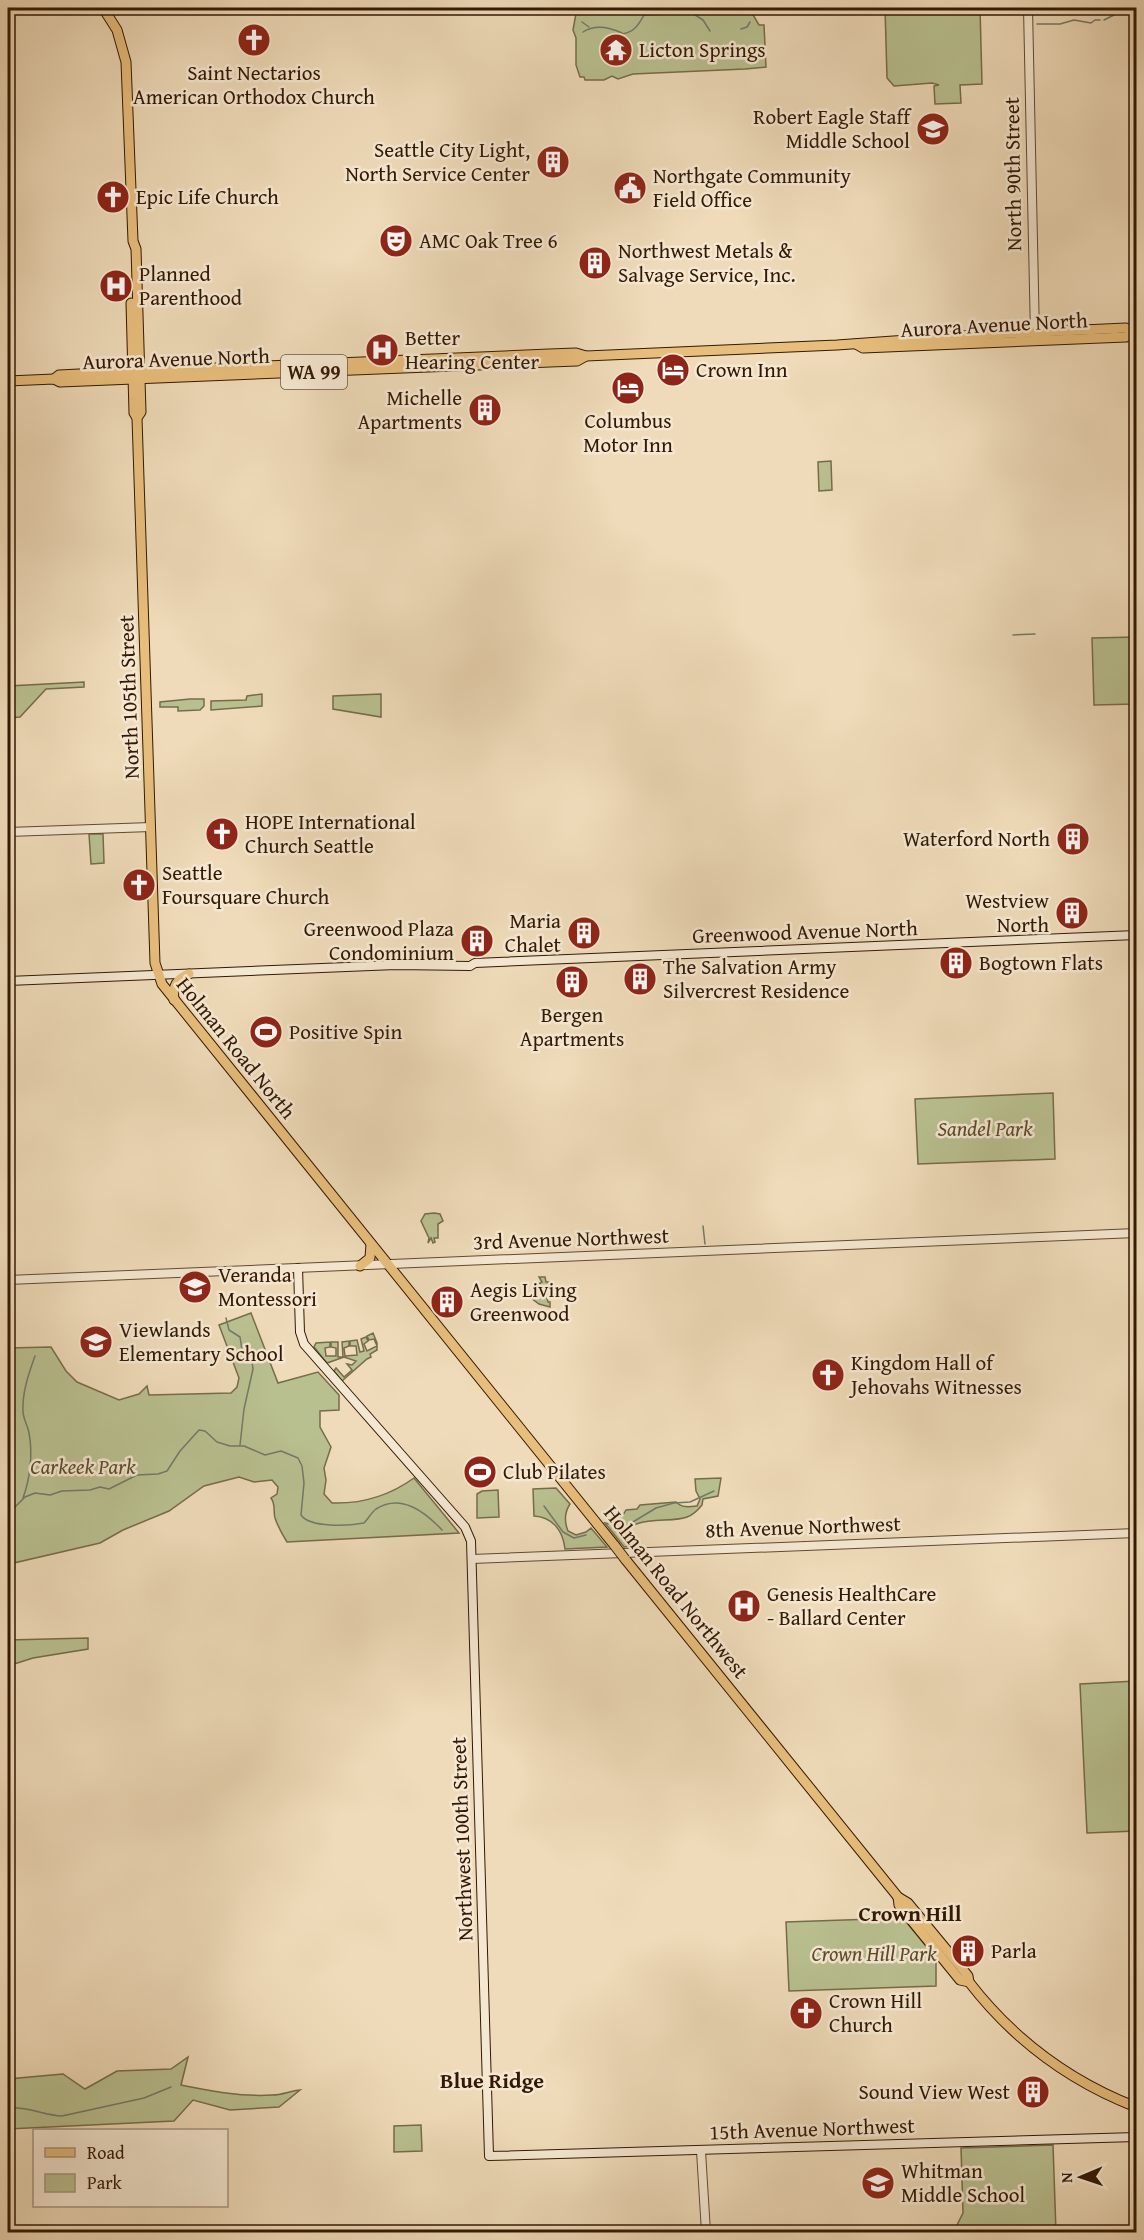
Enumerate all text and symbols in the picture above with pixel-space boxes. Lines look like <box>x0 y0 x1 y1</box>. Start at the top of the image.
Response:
church icon: Saint Nectarios American Orthodox Church <box>236 22 272 58</box>
temple icon: Licton Springs <box>598 32 634 68</box>
place label: Licton Springs <box>639 34 766 65</box>
place label: Saint Nectarios American Orthodox Church <box>133 57 375 112</box>
street label: North 90th Street <box>996 96 1029 251</box>
place label: Robert Eagle Staff Middle School <box>753 101 913 156</box>
school or university icon: Robert Eagle Staff Middle School <box>915 111 951 147</box>
place label: Seattle City Light, North Service Center <box>345 134 530 189</box>
building icon: Seattle City Light, North Service Center <box>535 144 571 180</box>
place label: Northgate Community Field Office <box>653 160 851 215</box>
public building icon: Northgate Community Field Office <box>612 170 648 206</box>
church icon: Epic Life Church <box>95 179 131 215</box>
place label: Epic Life Church <box>136 181 279 212</box>
theatre icon: AMC Oak Tree 6 <box>378 223 414 259</box>
place label: AMC Oak Tree 6 <box>419 225 558 256</box>
place label: Northwest Metals & Salvage Service, Inc. <box>618 235 796 290</box>
building icon: Northwest Metals & Salvage Service, Inc. <box>577 245 613 281</box>
place label: Planned Parenthood <box>139 258 243 313</box>
hospital icon: Planned Parenthood <box>98 268 134 304</box>
street label: Aurora Avenue North <box>899 304 1089 345</box>
place label: Better Hearing Center <box>405 322 539 377</box>
hospital icon: Better Hearing Center <box>364 332 400 368</box>
street label: Aurora Avenue North <box>82 340 270 377</box>
hotel icon: Crown Inn <box>655 352 691 388</box>
place label: Crown Inn <box>696 354 788 385</box>
road number: WA 99 <box>281 355 347 389</box>
hotel icon: Columbus Motor Inn <box>610 370 646 406</box>
place label: Michelle Apartments <box>357 382 462 437</box>
building icon: Michelle Apartments <box>467 392 503 428</box>
place label: Columbus Motor Inn <box>583 405 673 460</box>
street label: North 105th Street <box>110 614 147 780</box>
place label: HOPE International Church Seattle <box>245 806 416 861</box>
church icon: HOPE International Church Seattle <box>204 816 240 852</box>
building icon: Waterford North <box>1055 821 1091 857</box>
place label: Waterford North <box>903 823 1050 854</box>
place label: Seattle Foursquare Church <box>162 857 330 912</box>
church icon: Seattle Foursquare Church <box>121 867 157 903</box>
place label: Westview North <box>965 885 1049 940</box>
building icon: Westview North <box>1054 895 1090 931</box>
place label: Maria Chalet <box>505 905 562 960</box>
street label: Greenwood Avenue North <box>692 912 918 951</box>
place label: Greenwood Plaza Condominium <box>304 913 454 968</box>
building icon: Maria Chalet <box>566 915 602 951</box>
building icon: Greenwood Plaza Condominium <box>459 923 495 959</box>
building icon: Bogtown Flats <box>938 945 974 981</box>
place label: Bogtown Flats <box>979 947 1103 978</box>
place label: The Salvation Army Silvercrest Residence <box>663 951 849 1006</box>
building icon: The Salvation Army Silvercrest Residence <box>622 961 658 997</box>
building icon: Bergen Apartments <box>554 964 590 1000</box>
street label: Holman Road North <box>169 970 304 1126</box>
place label: Bergen Apartments <box>520 999 624 1054</box>
sports icon: Positive Spin <box>248 1014 284 1050</box>
place label: Positive Spin <box>289 1016 402 1047</box>
park label: Sandel Park <box>938 1113 1033 1144</box>
street label: 3rd Avenue Northwest <box>473 1220 670 1257</box>
place label: Veranda Montessori <box>218 1259 317 1314</box>
school or university icon: Veranda Montessori <box>177 1269 213 1305</box>
place label: Aegis Living Greenwood <box>470 1274 577 1329</box>
building icon: Aegis Living Greenwood <box>429 1284 465 1320</box>
place label: Viewlands Elementary School <box>119 1314 284 1369</box>
school or university icon: Viewlands Elementary School <box>78 1324 114 1360</box>
place label: Kingdom Hall of Jehovahs Witnesses <box>848 1347 1022 1402</box>
church icon: Kingdom Hall of Jehovahs Witnesses <box>810 1357 846 1393</box>
park label: Carkeek Park <box>30 1451 136 1482</box>
sports icon: Club Pilates <box>462 1454 498 1490</box>
place label: Club Pilates <box>503 1456 606 1487</box>
street label: Holman Road Northwest <box>597 1498 756 1685</box>
street label: 8th Avenue Northwest <box>705 1508 902 1545</box>
place label: Genesis HealthCare - Ballard Center <box>767 1578 937 1633</box>
hospital icon: Genesis HealthCare - Ballard Center <box>726 1588 762 1624</box>
street label: Northwest 100th Street <box>442 1736 481 1942</box>
district label: Crown Hill <box>859 1897 962 1929</box>
building icon: Parla <box>950 1933 986 1969</box>
place label: Parla <box>991 1935 1037 1966</box>
park label: Crown Hill Park <box>811 1938 937 1969</box>
place label: Crown Hill Church <box>829 1985 922 2040</box>
church icon: Crown Hill Church <box>788 1995 824 2031</box>
district label: Blue Ridge <box>440 2064 544 2096</box>
building icon: Sound View West <box>1015 2074 1051 2110</box>
place label: Sound View West <box>858 2076 1011 2107</box>
street label: 15th Avenue Northwest <box>709 2109 916 2148</box>
legend <box>33 2129 228 2207</box>
text: Road <box>87 2139 125 2166</box>
north arrow <box>1051 2147 1111 2207</box>
place label: Whitman Middle School <box>901 2155 1025 2210</box>
school or university icon: Whitman Middle School <box>860 2165 896 2201</box>
text: Park <box>87 2169 123 2196</box>
text: N <box>1054 2171 1078 2183</box>

